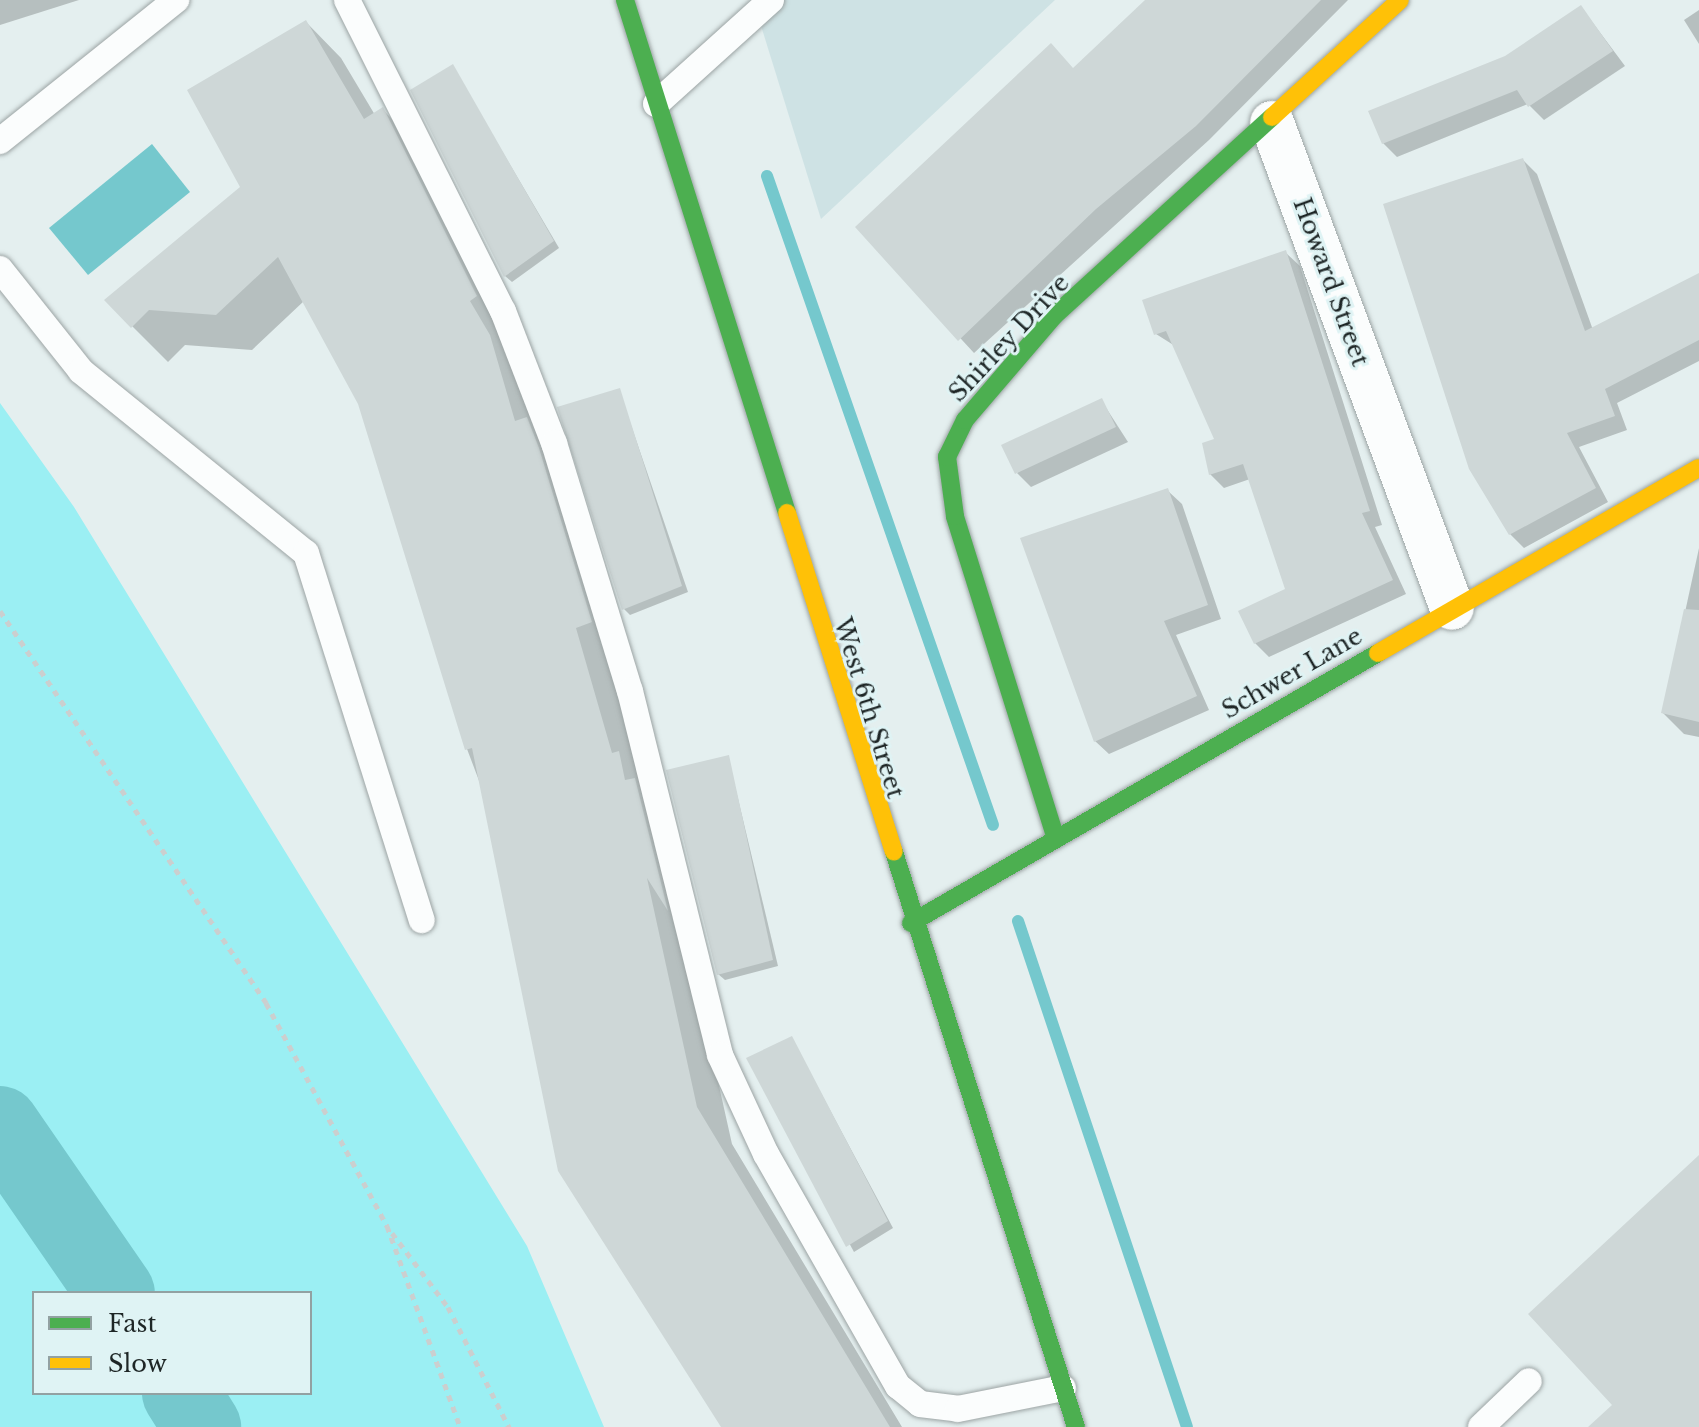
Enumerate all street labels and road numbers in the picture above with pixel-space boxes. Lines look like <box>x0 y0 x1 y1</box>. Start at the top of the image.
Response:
street label: Howard Street <box>1287 194 1375 370</box>
street label: Shirley Drive <box>943 268 1075 408</box>
street label: West 6th Street <box>828 614 910 802</box>
street label: Schwer Lane <box>1217 621 1367 725</box>

